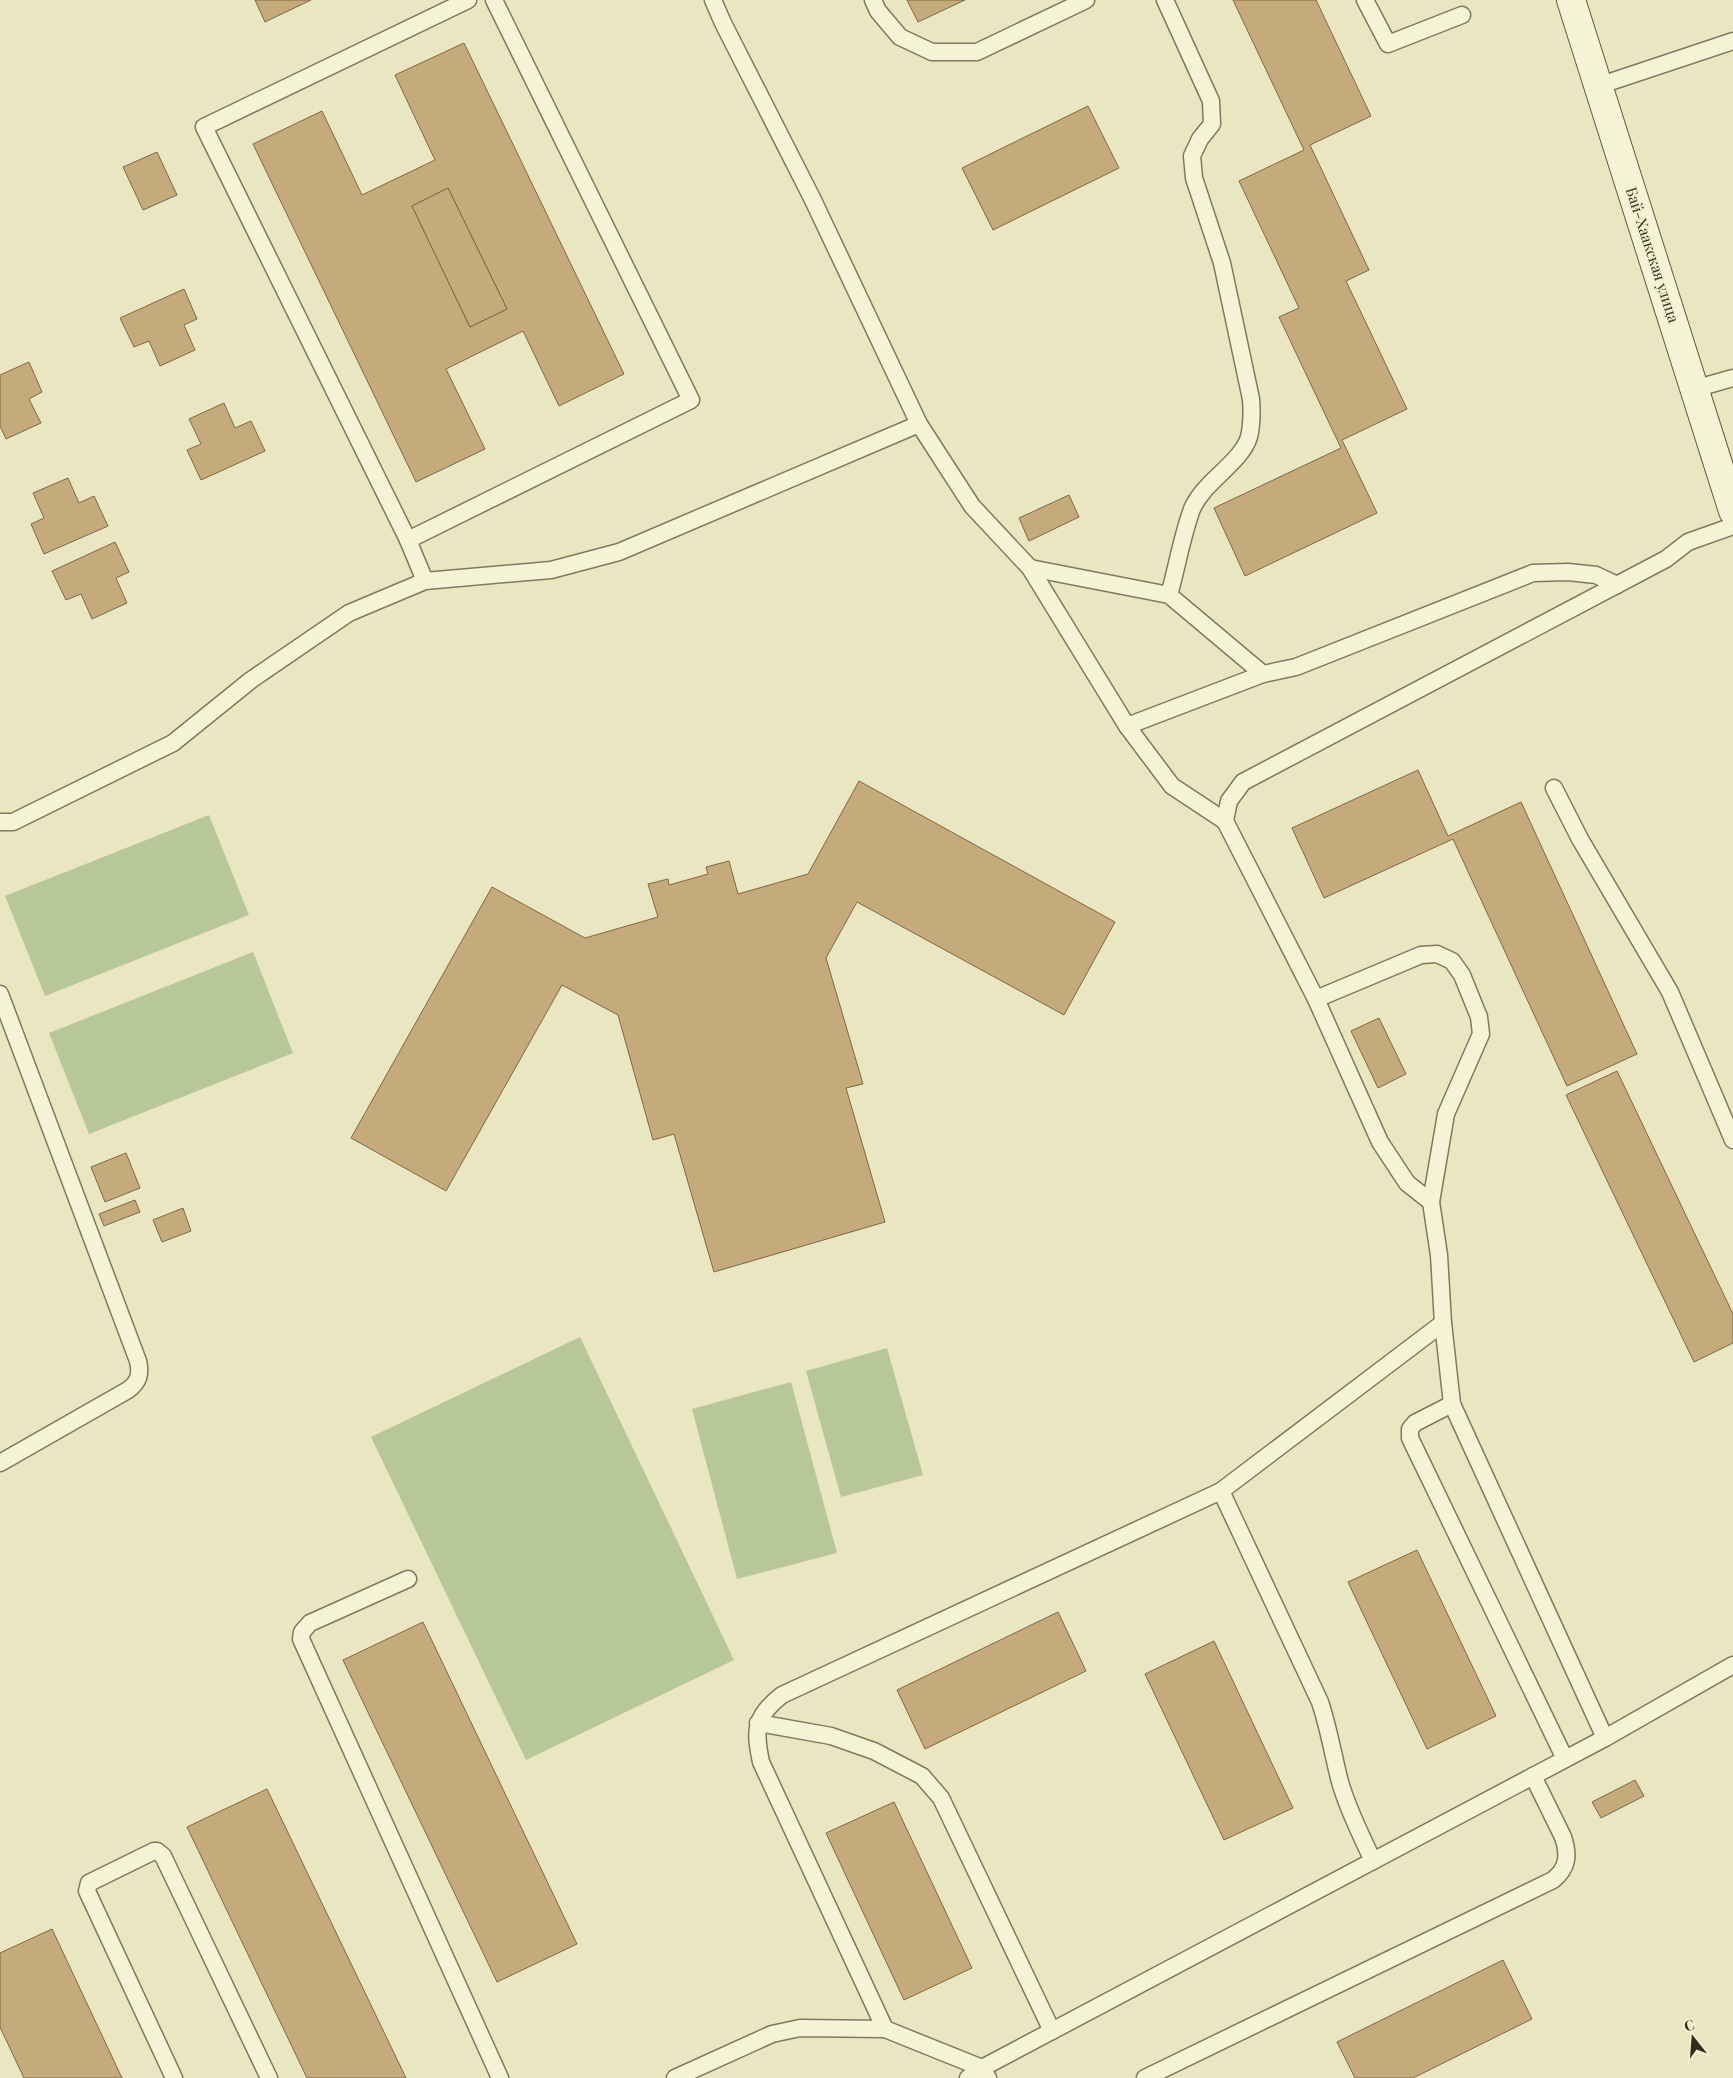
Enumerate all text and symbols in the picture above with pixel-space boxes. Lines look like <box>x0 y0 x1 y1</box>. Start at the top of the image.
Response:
street label: Бай-Хаакская улица <box>1622 184 1684 326</box>
north arrow <box>1668 2013 1718 2063</box>
text: С <box>1682 2015 1697 2036</box>

